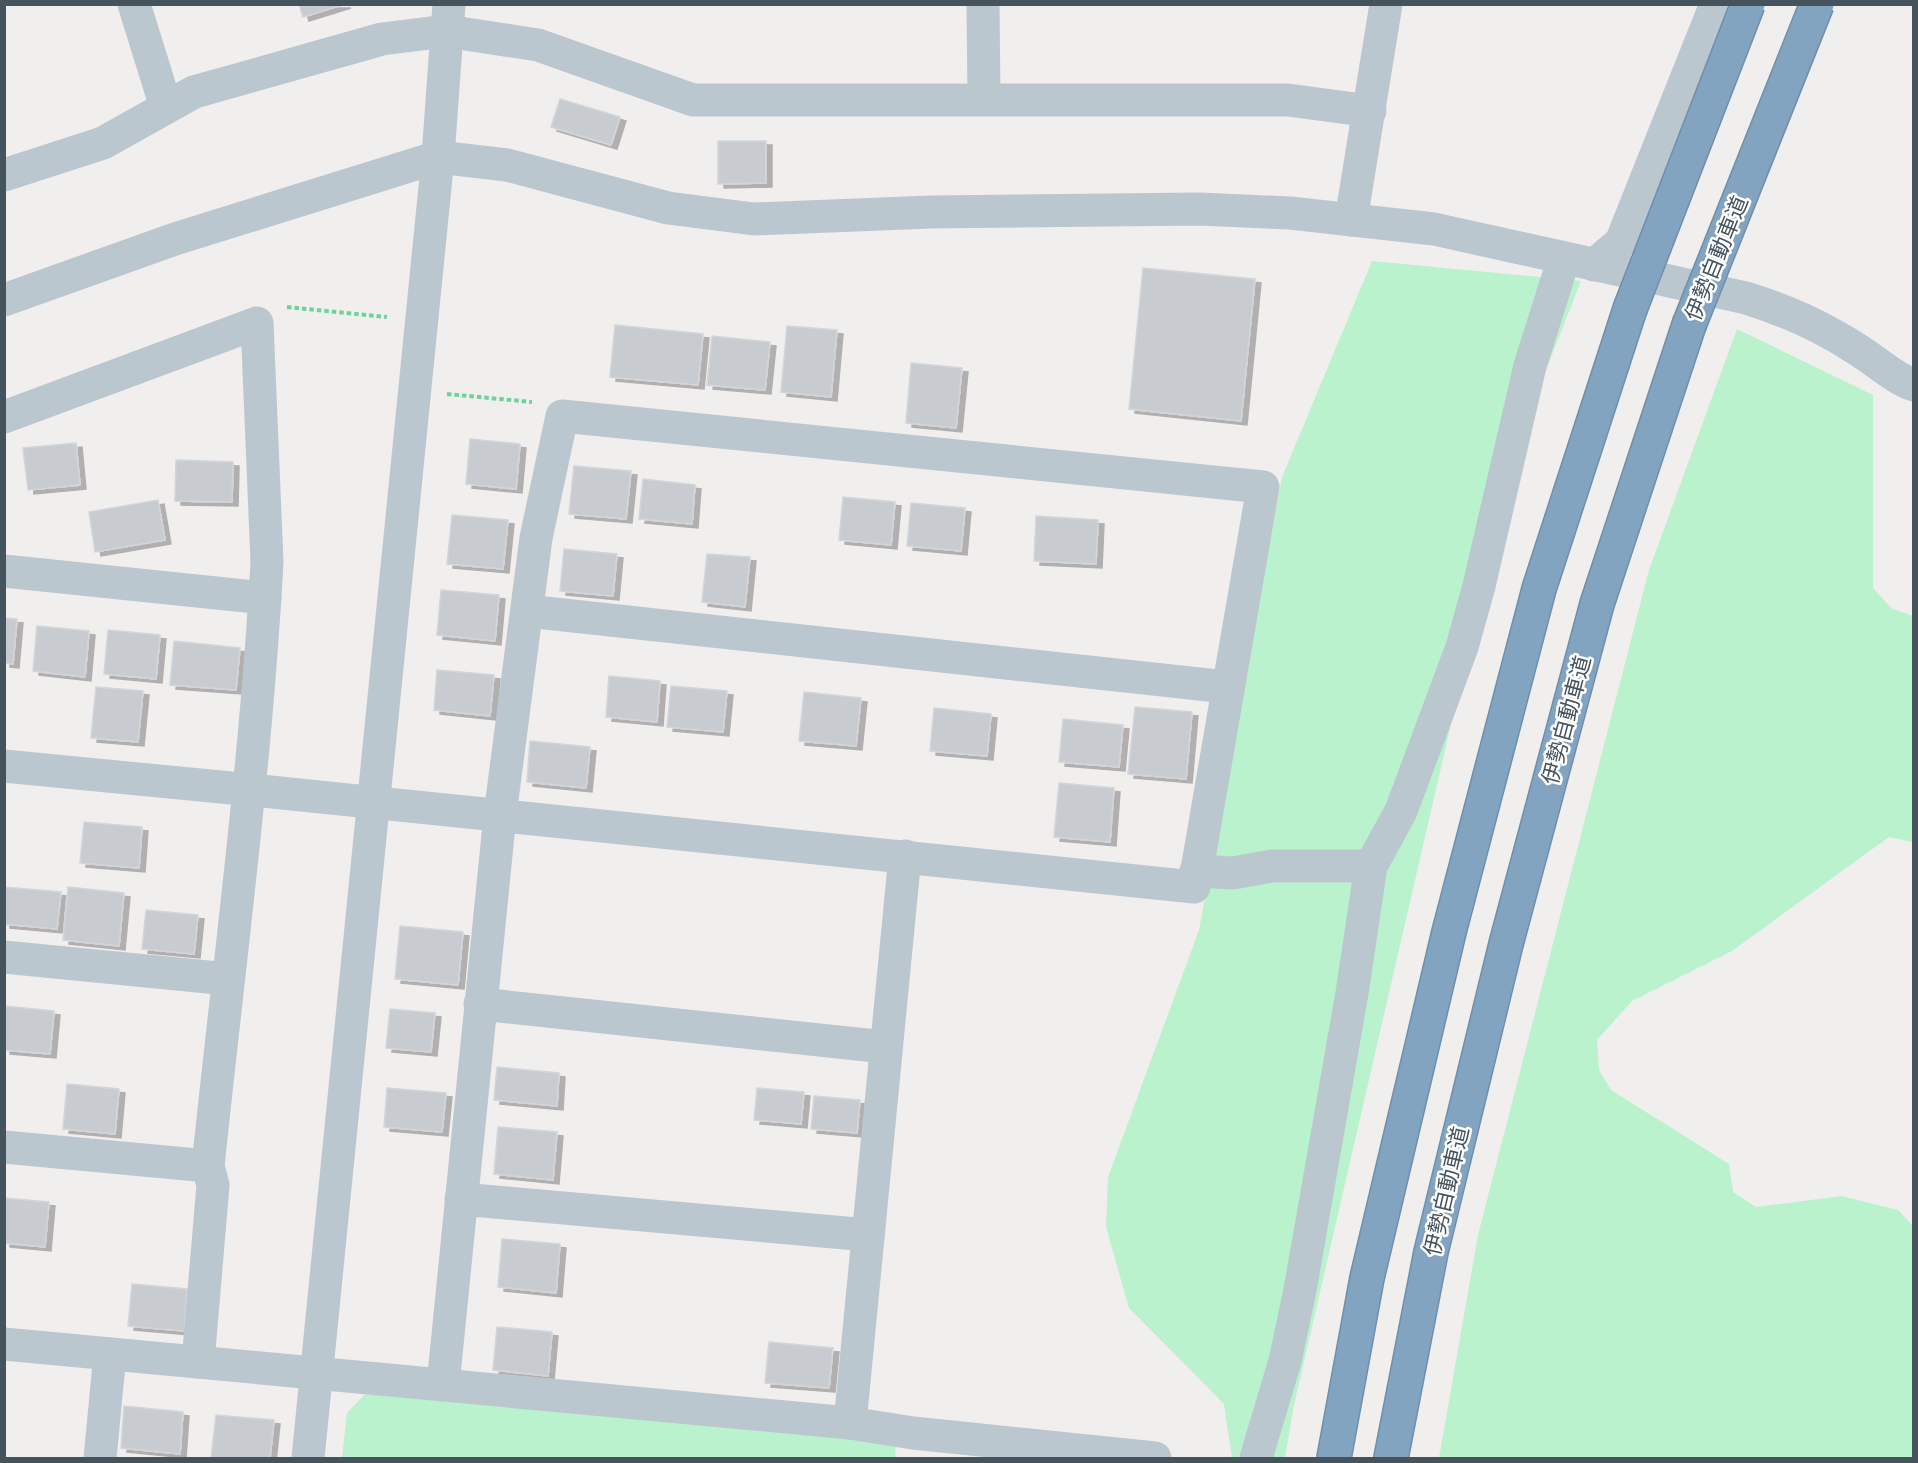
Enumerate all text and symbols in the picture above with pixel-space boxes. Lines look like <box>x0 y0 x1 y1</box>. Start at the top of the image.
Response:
street label: 伊勢自動車道 <box>1680 192 1754 324</box>
street label: 伊勢自動車道 <box>1537 653 1597 787</box>
street label: 伊勢自動車道 <box>1419 1124 1474 1258</box>

